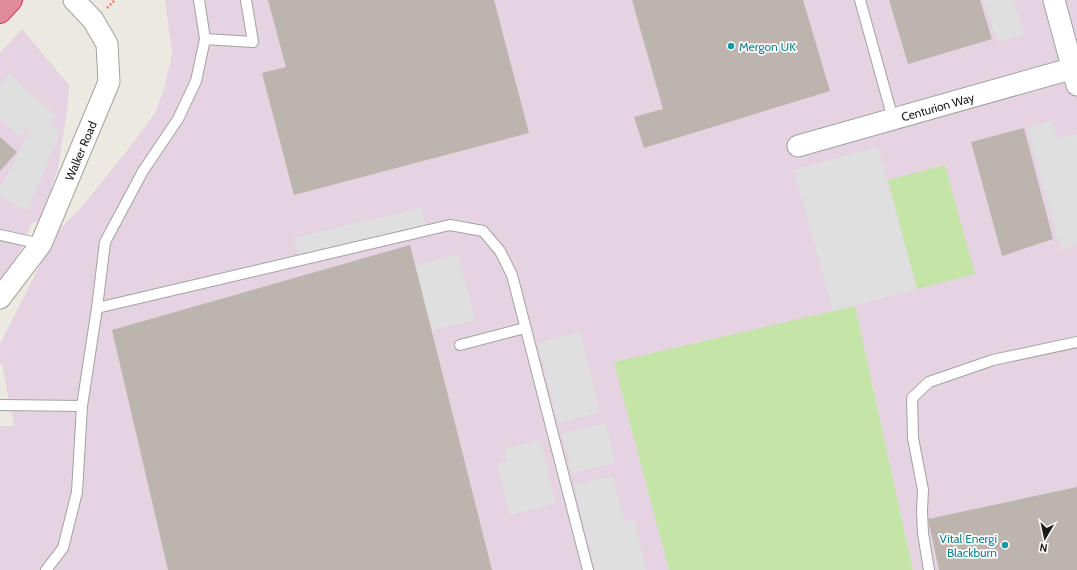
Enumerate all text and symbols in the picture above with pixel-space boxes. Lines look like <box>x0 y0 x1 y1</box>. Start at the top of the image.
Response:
place label: Mergon UK <box>739 39 796 54</box>
marker: Mergon UK <box>726 41 736 51</box>
street label: Centurion Way <box>899 89 976 124</box>
street label: Walker Road <box>61 119 99 183</box>
north arrow <box>1025 518 1065 558</box>
place label: Vital Energi Blackburn <box>939 531 997 560</box>
marker: Vital Energi Blackburn <box>1000 540 1010 550</box>
text: N <box>1038 540 1048 555</box>

